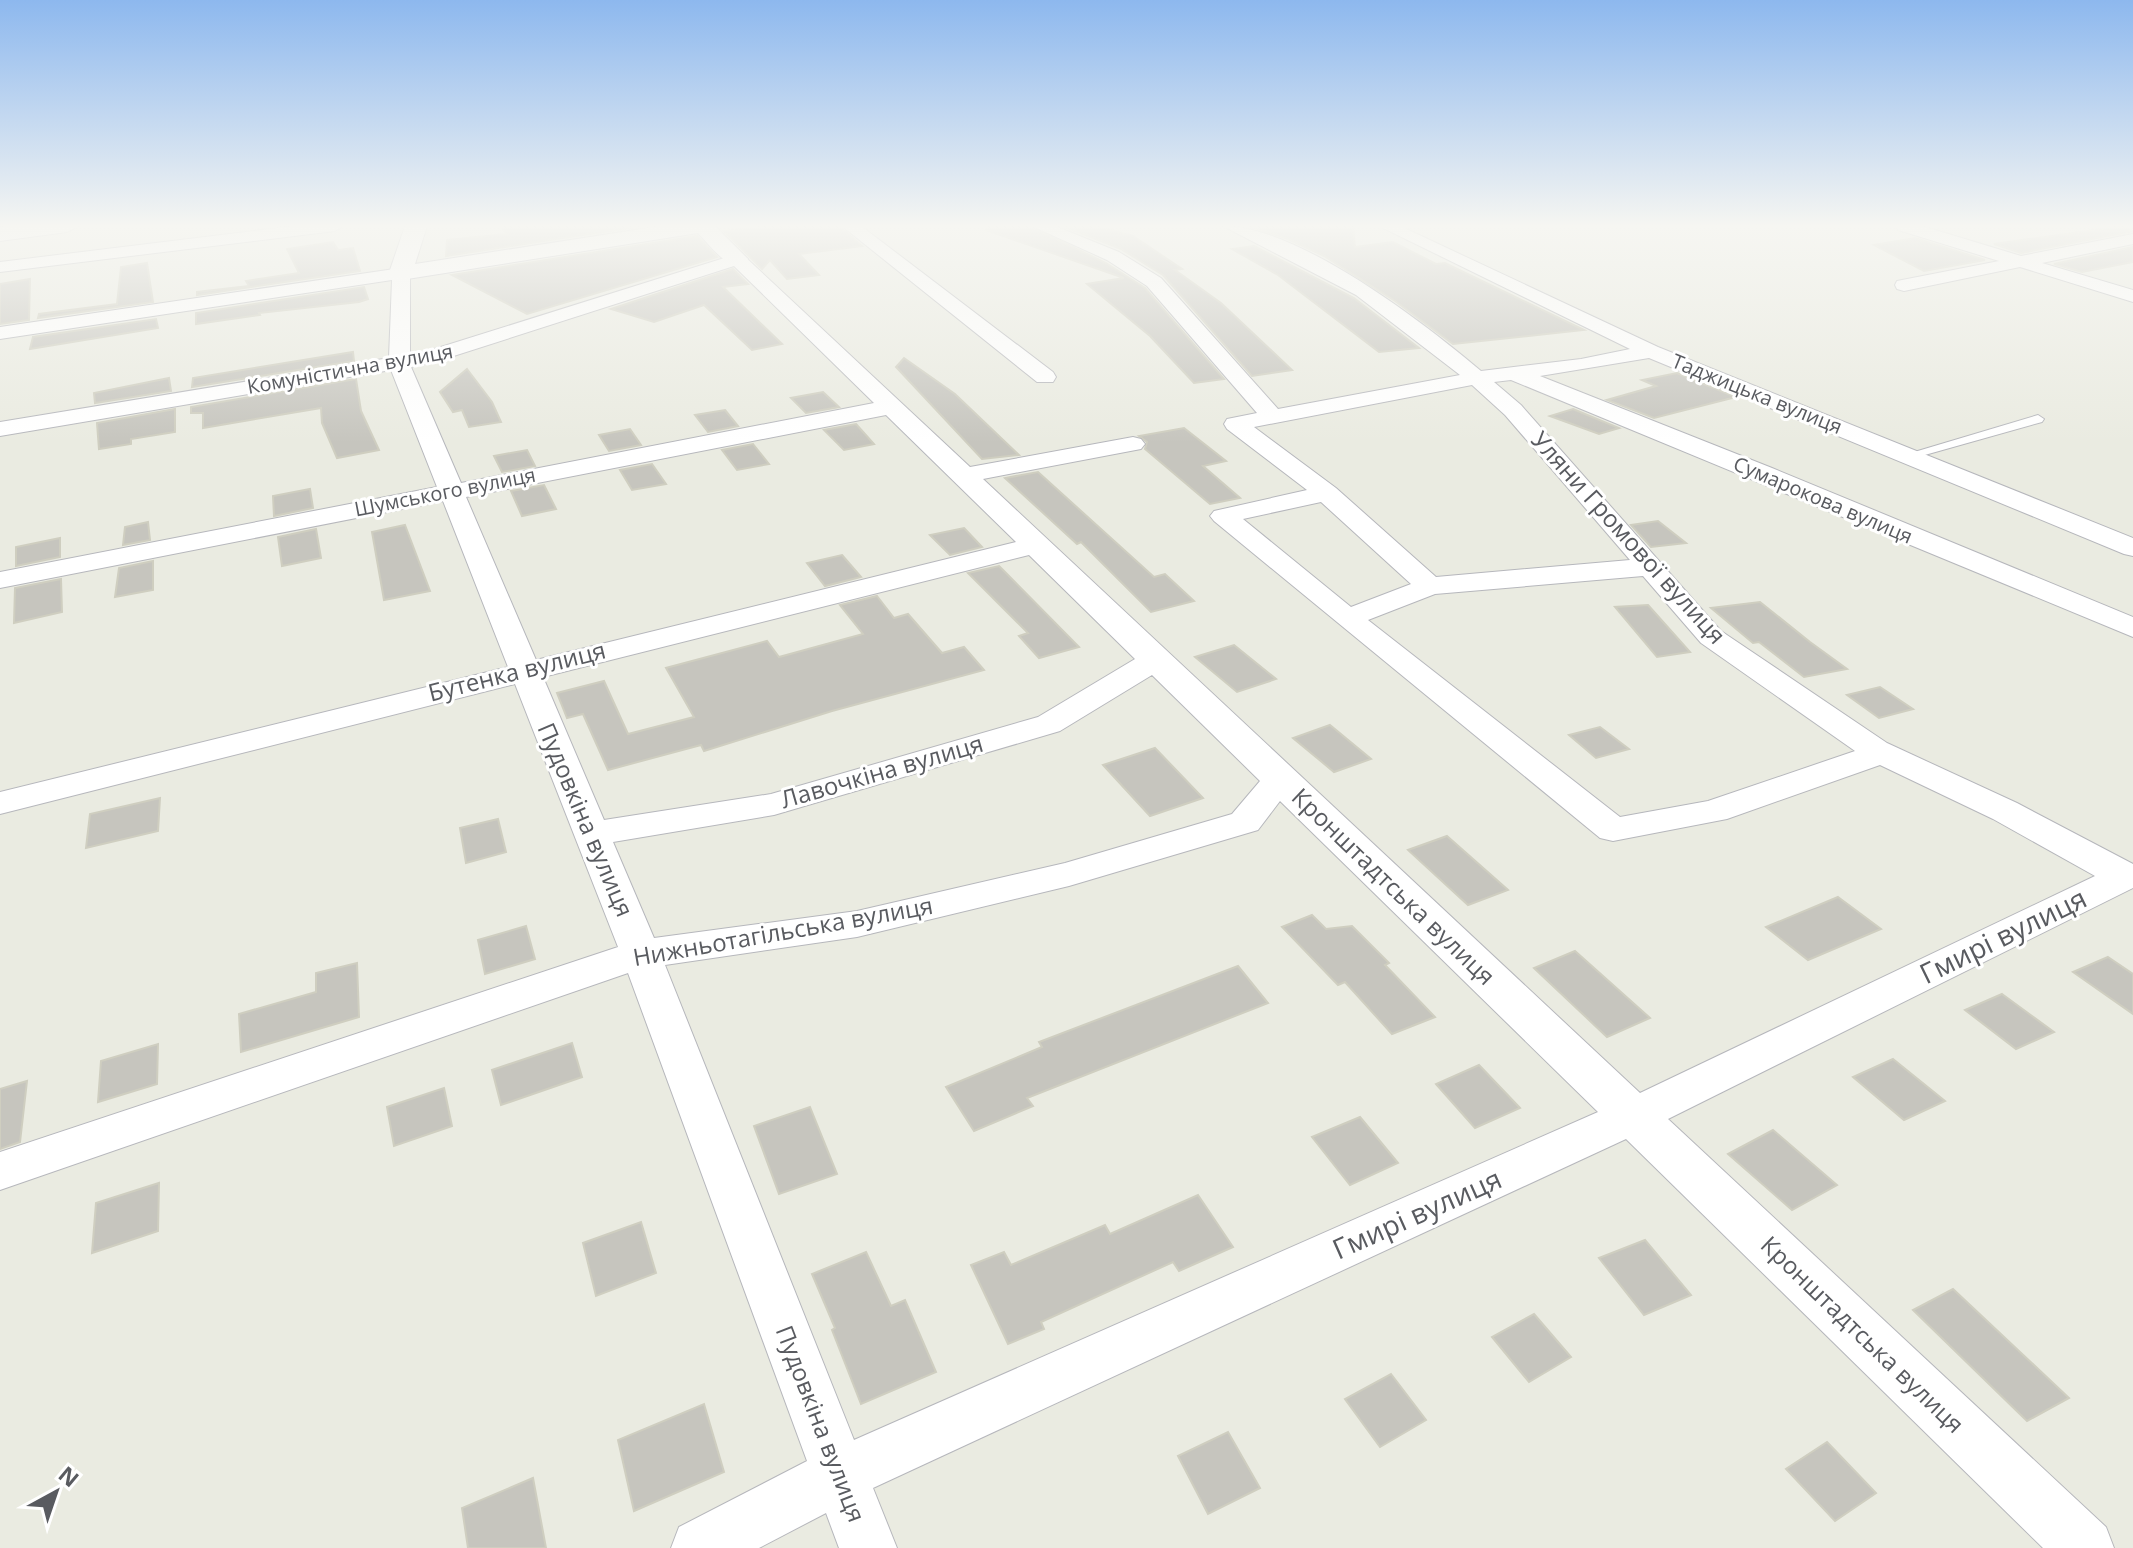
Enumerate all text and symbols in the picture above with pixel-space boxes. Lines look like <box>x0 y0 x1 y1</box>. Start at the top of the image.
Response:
street label: Комуністична вулиця <box>245 337 455 400</box>
street label: Таджицька вулиця <box>1668 347 1846 440</box>
street label: Уляни Громової вулиця <box>1525 423 1734 651</box>
street label: Сумарокова вулиця <box>1730 450 1917 549</box>
street label: Шумського вулиця <box>352 461 538 522</box>
street label: Бутенка вулиця <box>424 633 609 709</box>
street label: Пудовкіна вулиця <box>531 717 642 922</box>
street label: Лавочкіна вулиця <box>776 726 987 815</box>
street label: Кронштадтська вулиця <box>1285 780 1503 992</box>
street label: Гмирі вулиця <box>1913 878 2092 992</box>
street label: Нижньотагільська вулиця <box>630 888 935 973</box>
street label: Гмирі вулиця <box>1326 1159 1507 1267</box>
street label: Кронштадтська вулиця <box>1754 1228 1972 1440</box>
street label: Пудовкіна вулиця <box>769 1321 874 1526</box>
north arrow <box>16 1452 96 1532</box>
text: N <box>53 1459 86 1493</box>

